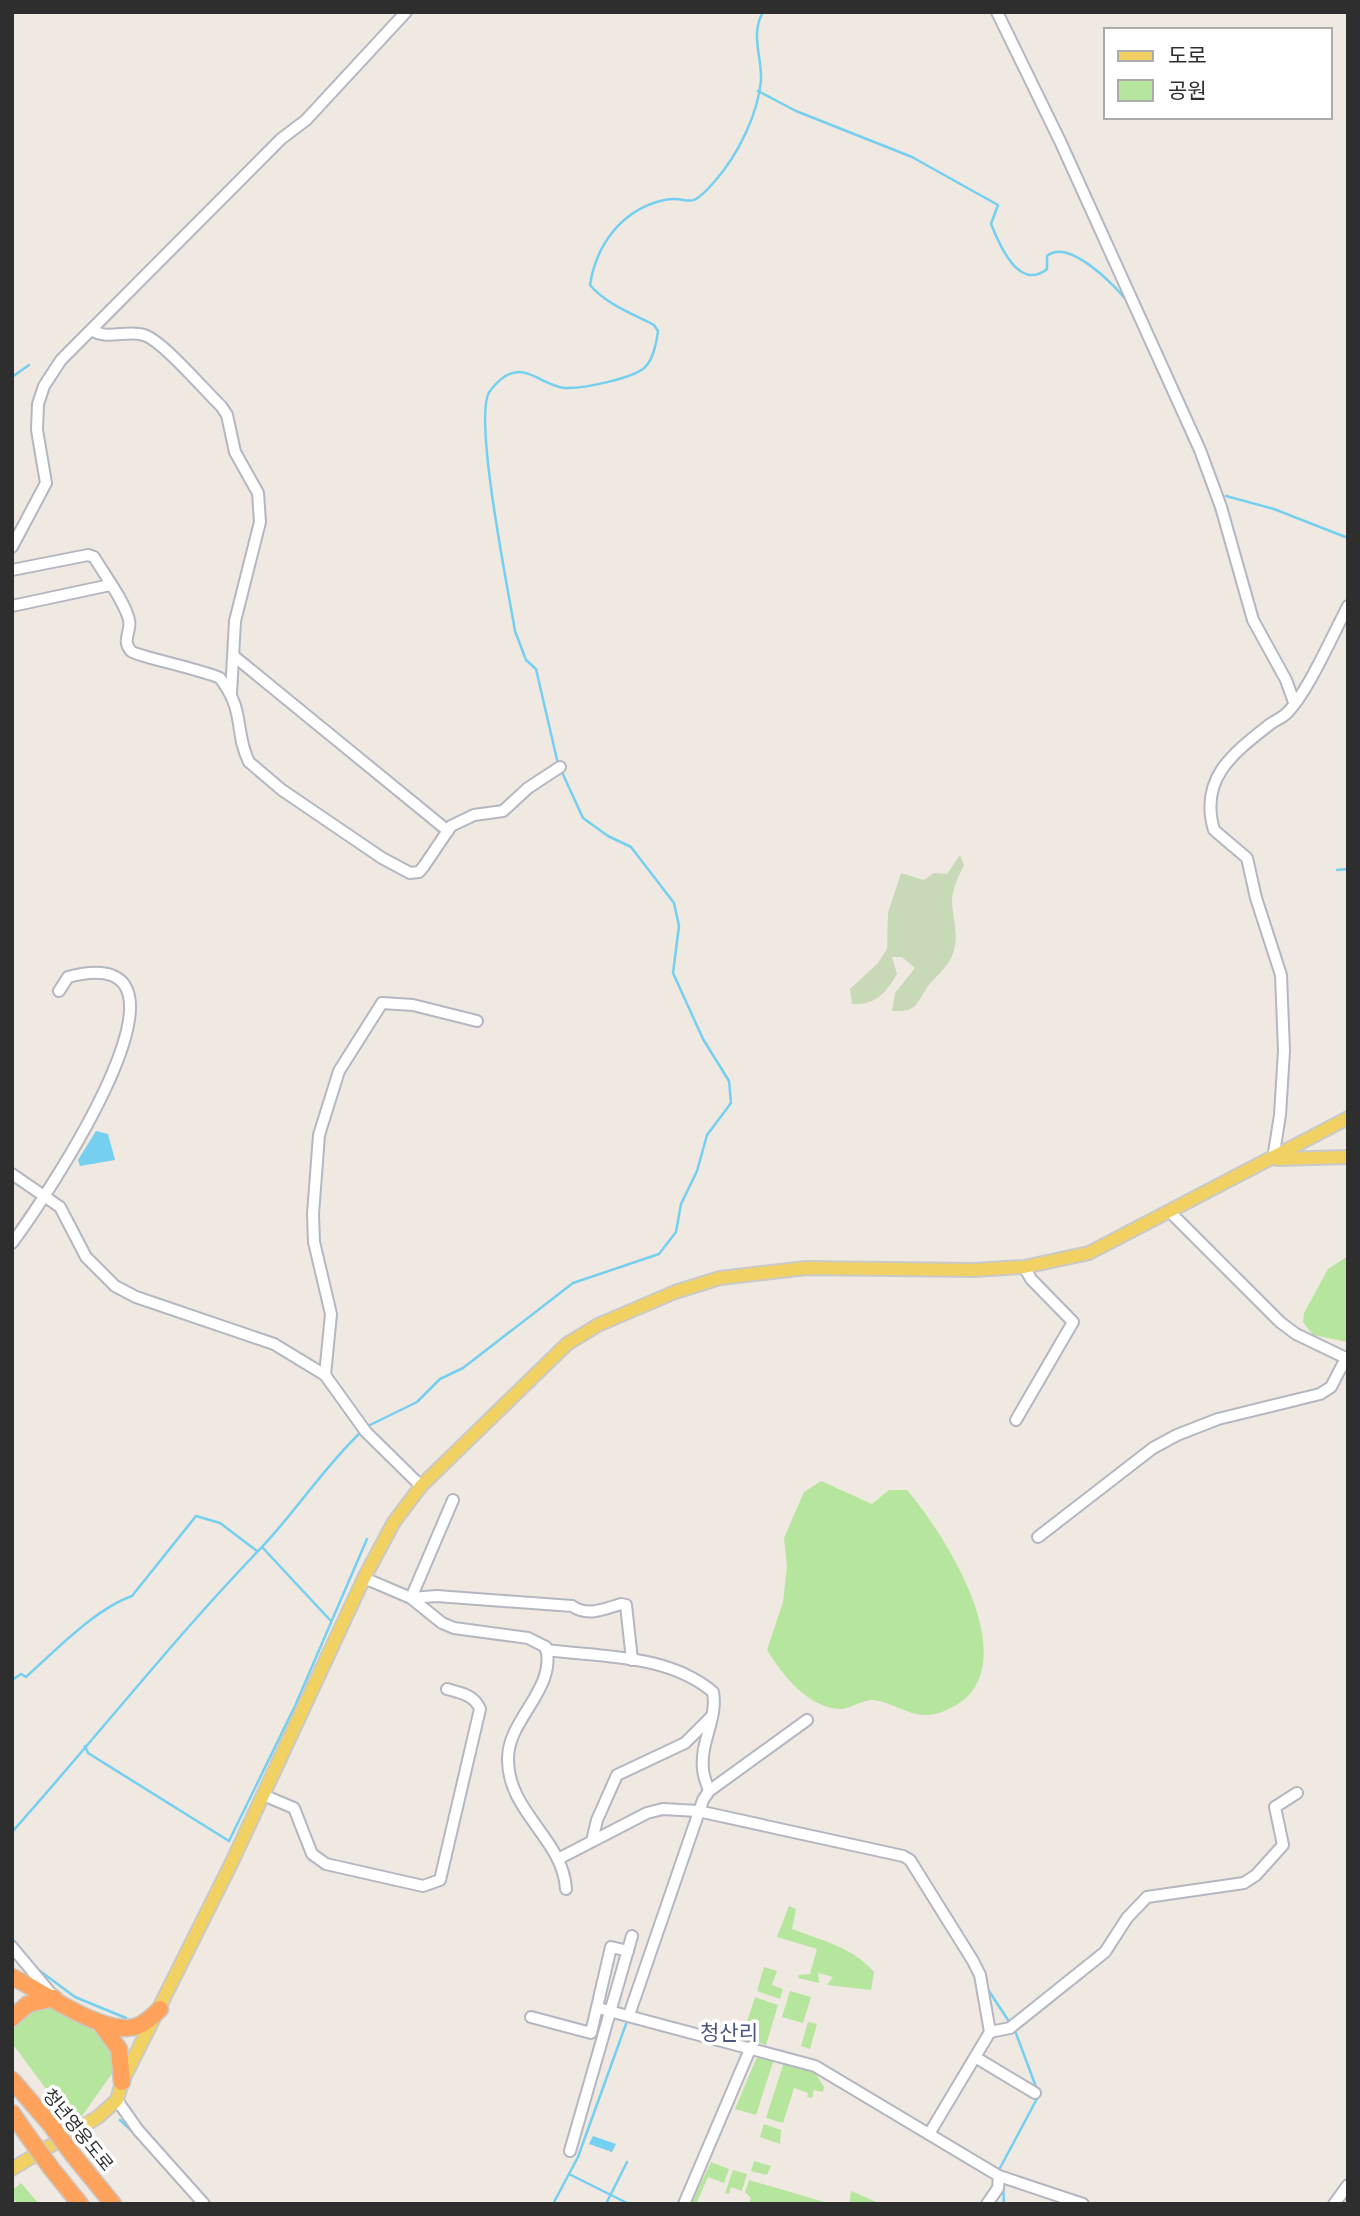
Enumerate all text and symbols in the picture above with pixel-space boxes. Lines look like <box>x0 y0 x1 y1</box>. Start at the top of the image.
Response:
legend <box>1104 28 1332 119</box>
text: 도로 <box>1168 43 1207 68</box>
text: 공원 <box>1168 78 1207 103</box>
district label: 청산리 <box>700 2020 758 2045</box>
street label: 청년영웅도로 <box>39 2084 118 2175</box>

